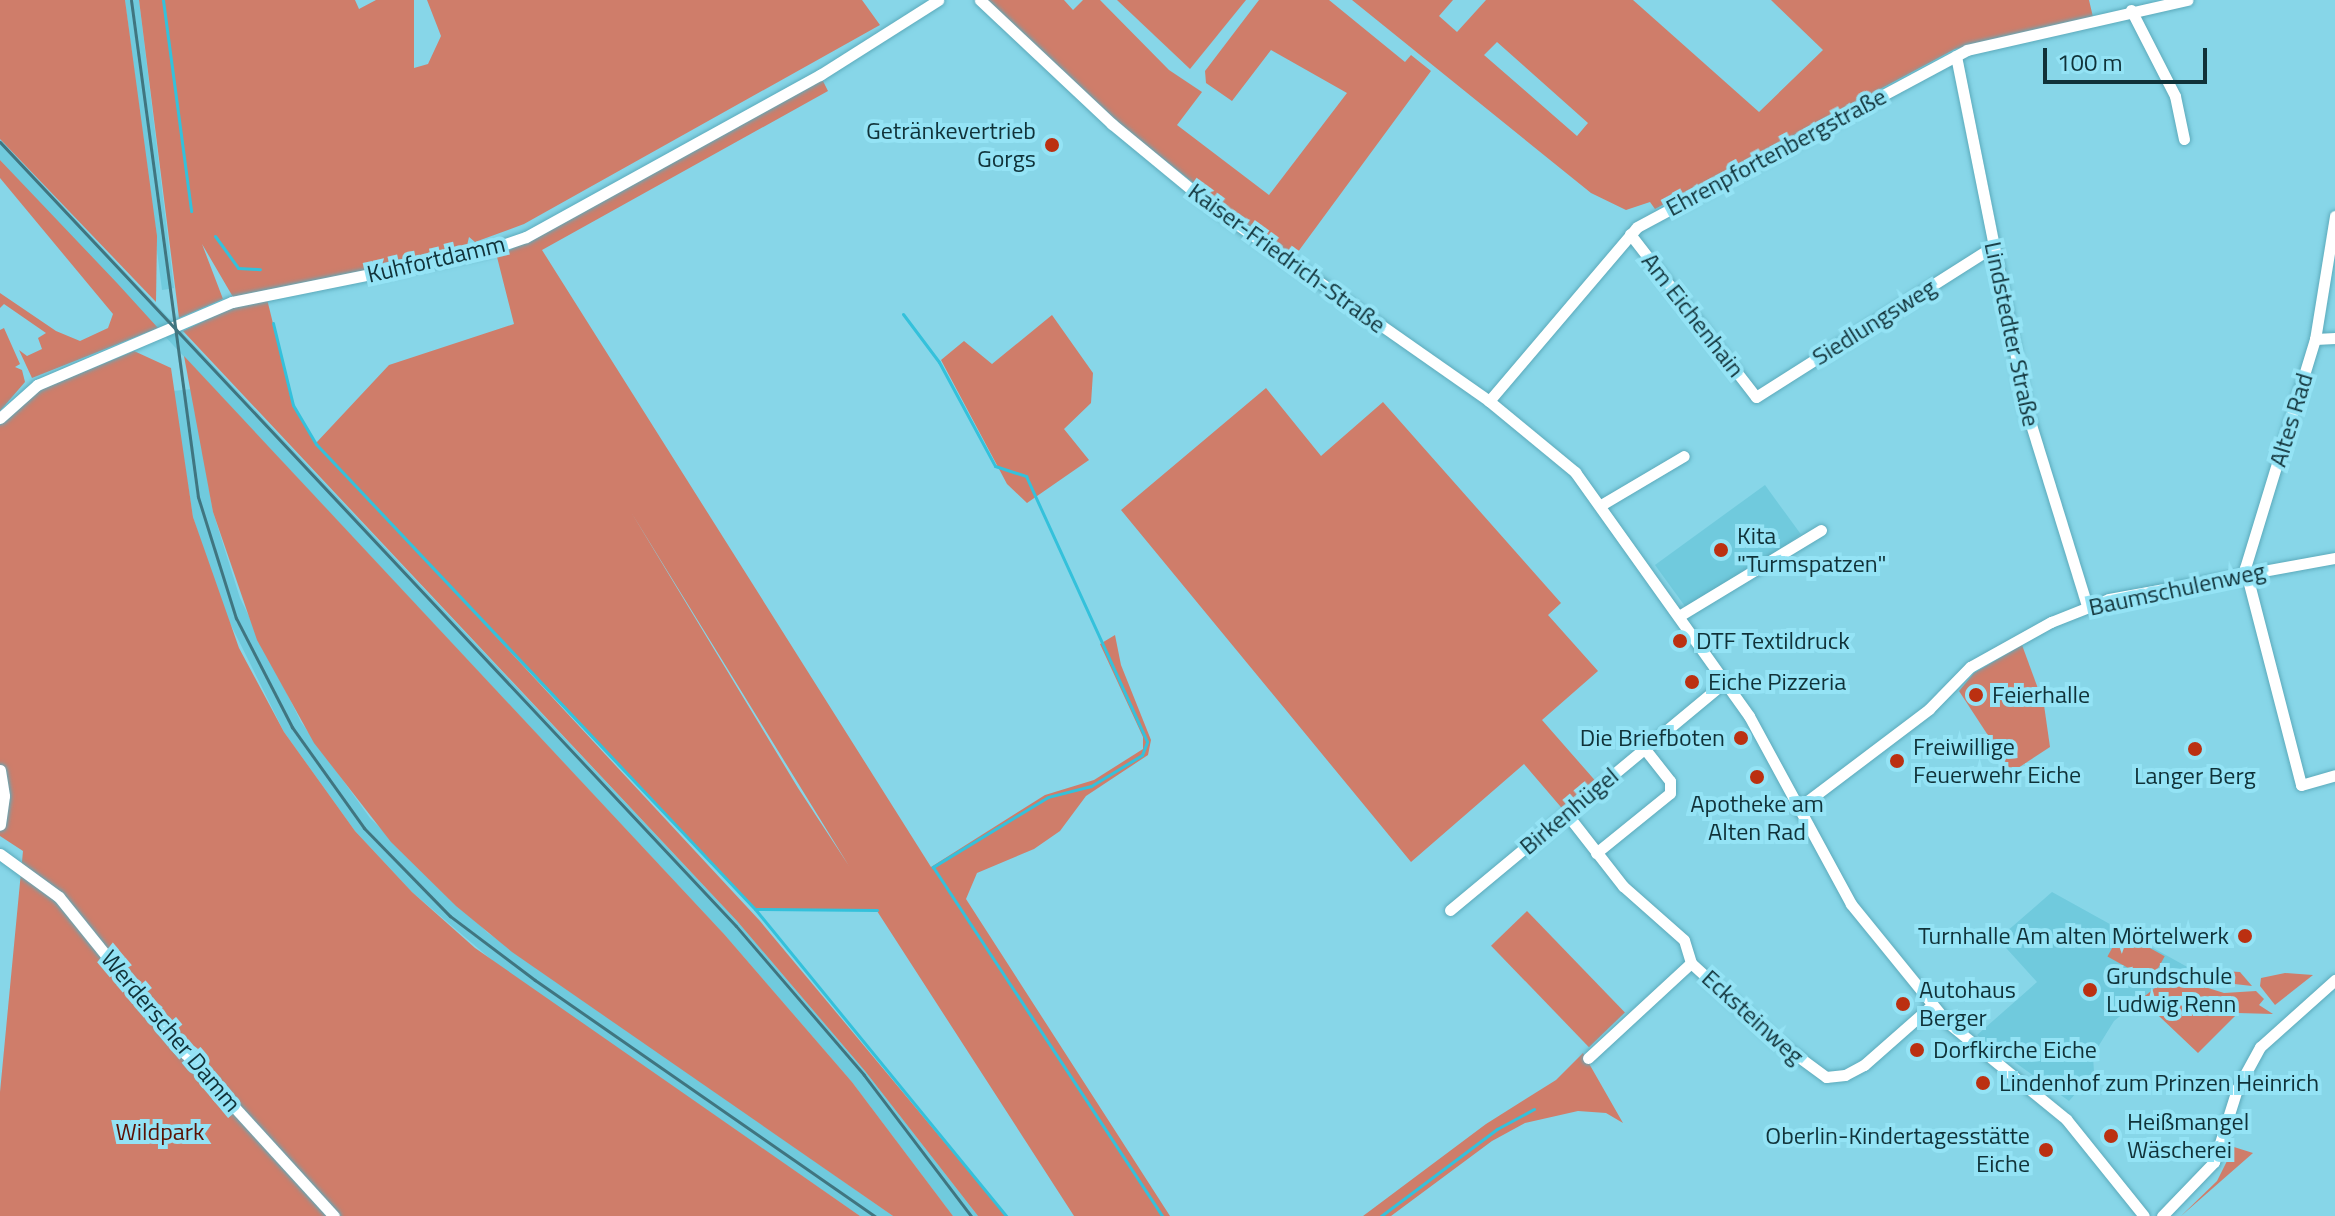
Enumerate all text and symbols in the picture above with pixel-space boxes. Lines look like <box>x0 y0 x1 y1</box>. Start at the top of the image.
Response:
scale bar <box>2047 32 2211 82</box>
text: 100 m <box>2057 44 2123 80</box>
street label: Ehrenpfortenbergstraße <box>1661 82 1891 222</box>
place label: Getränkevertrieb Gorgs <box>866 117 1036 173</box>
marker: Getränkevertrieb Gorgs <box>1043 136 1061 154</box>
street label: Kaiser-Friedrich-Straße <box>1183 177 1391 339</box>
street label: Kuhfortdamm <box>364 229 508 289</box>
street label: Lindstedter Straße <box>1978 239 2046 429</box>
street label: Am Eichenhain <box>1636 247 1750 383</box>
street label: Siedlungsweg <box>1807 273 1941 371</box>
street label: Altes Rad <box>2263 370 2319 470</box>
place label: Kita "Turmspatzen" <box>1737 522 1886 578</box>
marker: Kita "Turmspatzen" <box>1712 541 1730 559</box>
street label: Baumschulenweg <box>2086 556 2268 622</box>
place label: DTF Textildruck <box>1696 627 1850 655</box>
marker: DTF Textildruck <box>1671 632 1689 650</box>
place label: Eiche Pizzeria <box>1708 668 1846 696</box>
marker: Eiche Pizzeria <box>1683 673 1701 691</box>
place label: Feierhalle <box>1992 681 2090 709</box>
marker: Feierhalle <box>1967 686 1985 704</box>
place label: Die Briefboten <box>1580 724 1725 752</box>
marker: Die Briefboten <box>1732 729 1750 747</box>
place label: Freiwillige Feuerwehr Eiche <box>1913 733 2081 789</box>
marker: Langer Berg <box>2186 740 2204 758</box>
marker: Freiwillige Feuerwehr Eiche <box>1888 752 1906 770</box>
street label: Birkenhügel <box>1514 761 1624 861</box>
place label: Langer Berg <box>2134 762 2256 790</box>
marker: Apotheke am Alten Rad <box>1748 768 1766 786</box>
place label: Apotheke am Alten Rad <box>1690 790 1824 846</box>
place label: Turnhalle Am alten Mörtelwerk <box>1918 922 2229 950</box>
marker: Turnhalle Am alten Mörtelwerk <box>2236 927 2254 945</box>
street label: Werderscher Damm <box>95 944 247 1118</box>
place label: Grundschule Ludwig Renn <box>2106 962 2236 1018</box>
street label: Ecksteinweg <box>1696 964 1810 1070</box>
place label: Autohaus Berger <box>1919 976 2016 1032</box>
marker: Grundschule Ludwig Renn <box>2081 981 2099 999</box>
marker: Autohaus Berger <box>1894 995 1912 1013</box>
place label: Dorfkirche Eiche <box>1933 1036 2097 1064</box>
marker: Dorfkirche Eiche <box>1908 1041 1926 1059</box>
place label: Lindenhof zum Prinzen Heinrich <box>1999 1069 2319 1097</box>
marker: Lindenhof zum Prinzen Heinrich <box>1974 1074 1992 1092</box>
place label: Heißmangel Wäscherei <box>2127 1108 2249 1164</box>
park label: Wildpark <box>115 1118 205 1146</box>
place label: Oberlin-Kindertagesstätte Eiche <box>1765 1122 2030 1178</box>
marker: Heißmangel Wäscherei <box>2102 1127 2120 1145</box>
marker: Oberlin-Kindertagesstätte Eiche <box>2037 1141 2055 1159</box>

